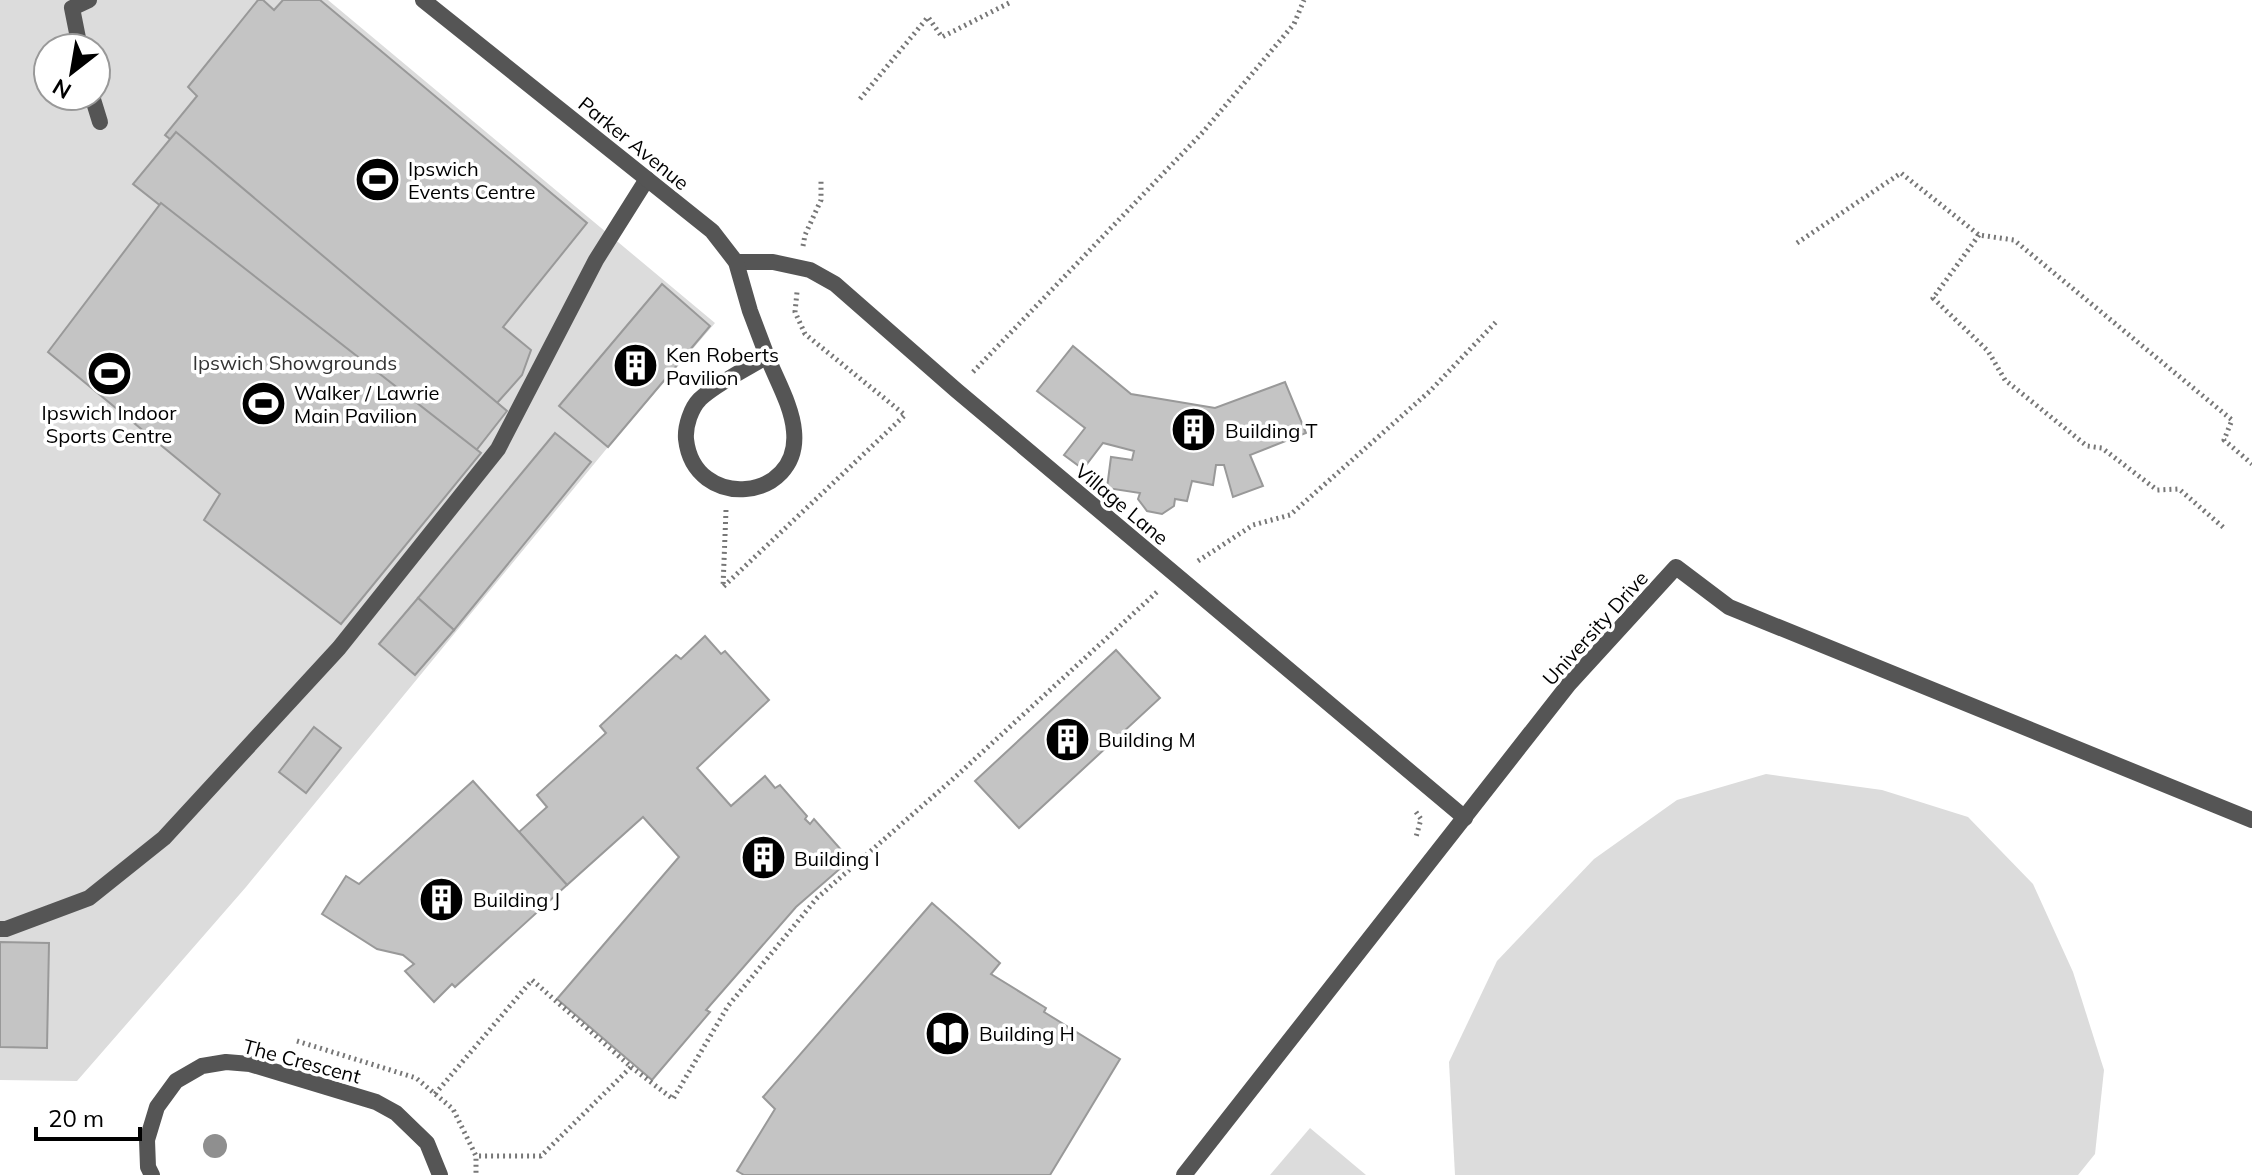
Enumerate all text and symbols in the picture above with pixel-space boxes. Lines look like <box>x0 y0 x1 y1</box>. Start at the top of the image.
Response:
north arrow <box>32 32 112 112</box>
text: N <box>47 73 76 105</box>
street label: Parker Avenue <box>574 91 694 195</box>
sports icon: Ipswich Events Centre <box>353 155 401 203</box>
place label: Ipswich Events Centre <box>408 156 535 204</box>
building icon: Ken Roberts Pavilion <box>611 342 659 390</box>
place label: Ken Roberts Pavilion <box>666 342 779 390</box>
sports icon: Ipswich Indoor Sports Centre <box>85 349 133 397</box>
park label: Ipswich Showgrounds <box>193 350 397 375</box>
sports icon: Walker / Lawrie Main Pavilion <box>239 379 287 427</box>
place label: Walker / Lawrie Main Pavilion <box>294 380 439 428</box>
place label: Ipswich Indoor Sports Centre <box>42 400 177 448</box>
building icon: Building T <box>1170 406 1218 454</box>
place label: Building T <box>1225 418 1318 443</box>
street label: Village Lane <box>1070 458 1174 550</box>
street label: University Drive <box>1537 566 1653 690</box>
building icon: Building M <box>1043 715 1091 763</box>
place label: Building M <box>1098 727 1196 752</box>
building icon: Building I <box>739 834 787 882</box>
place label: Building I <box>794 846 880 871</box>
building icon: Building J <box>418 875 466 923</box>
place label: Building J <box>473 887 560 912</box>
library icon: Building H <box>924 1009 972 1057</box>
place label: Building H <box>979 1021 1075 1046</box>
street label: The Crescent <box>240 1033 364 1089</box>
scale bar <box>36 1091 140 1141</box>
text: 20 m <box>48 1103 104 1133</box>

